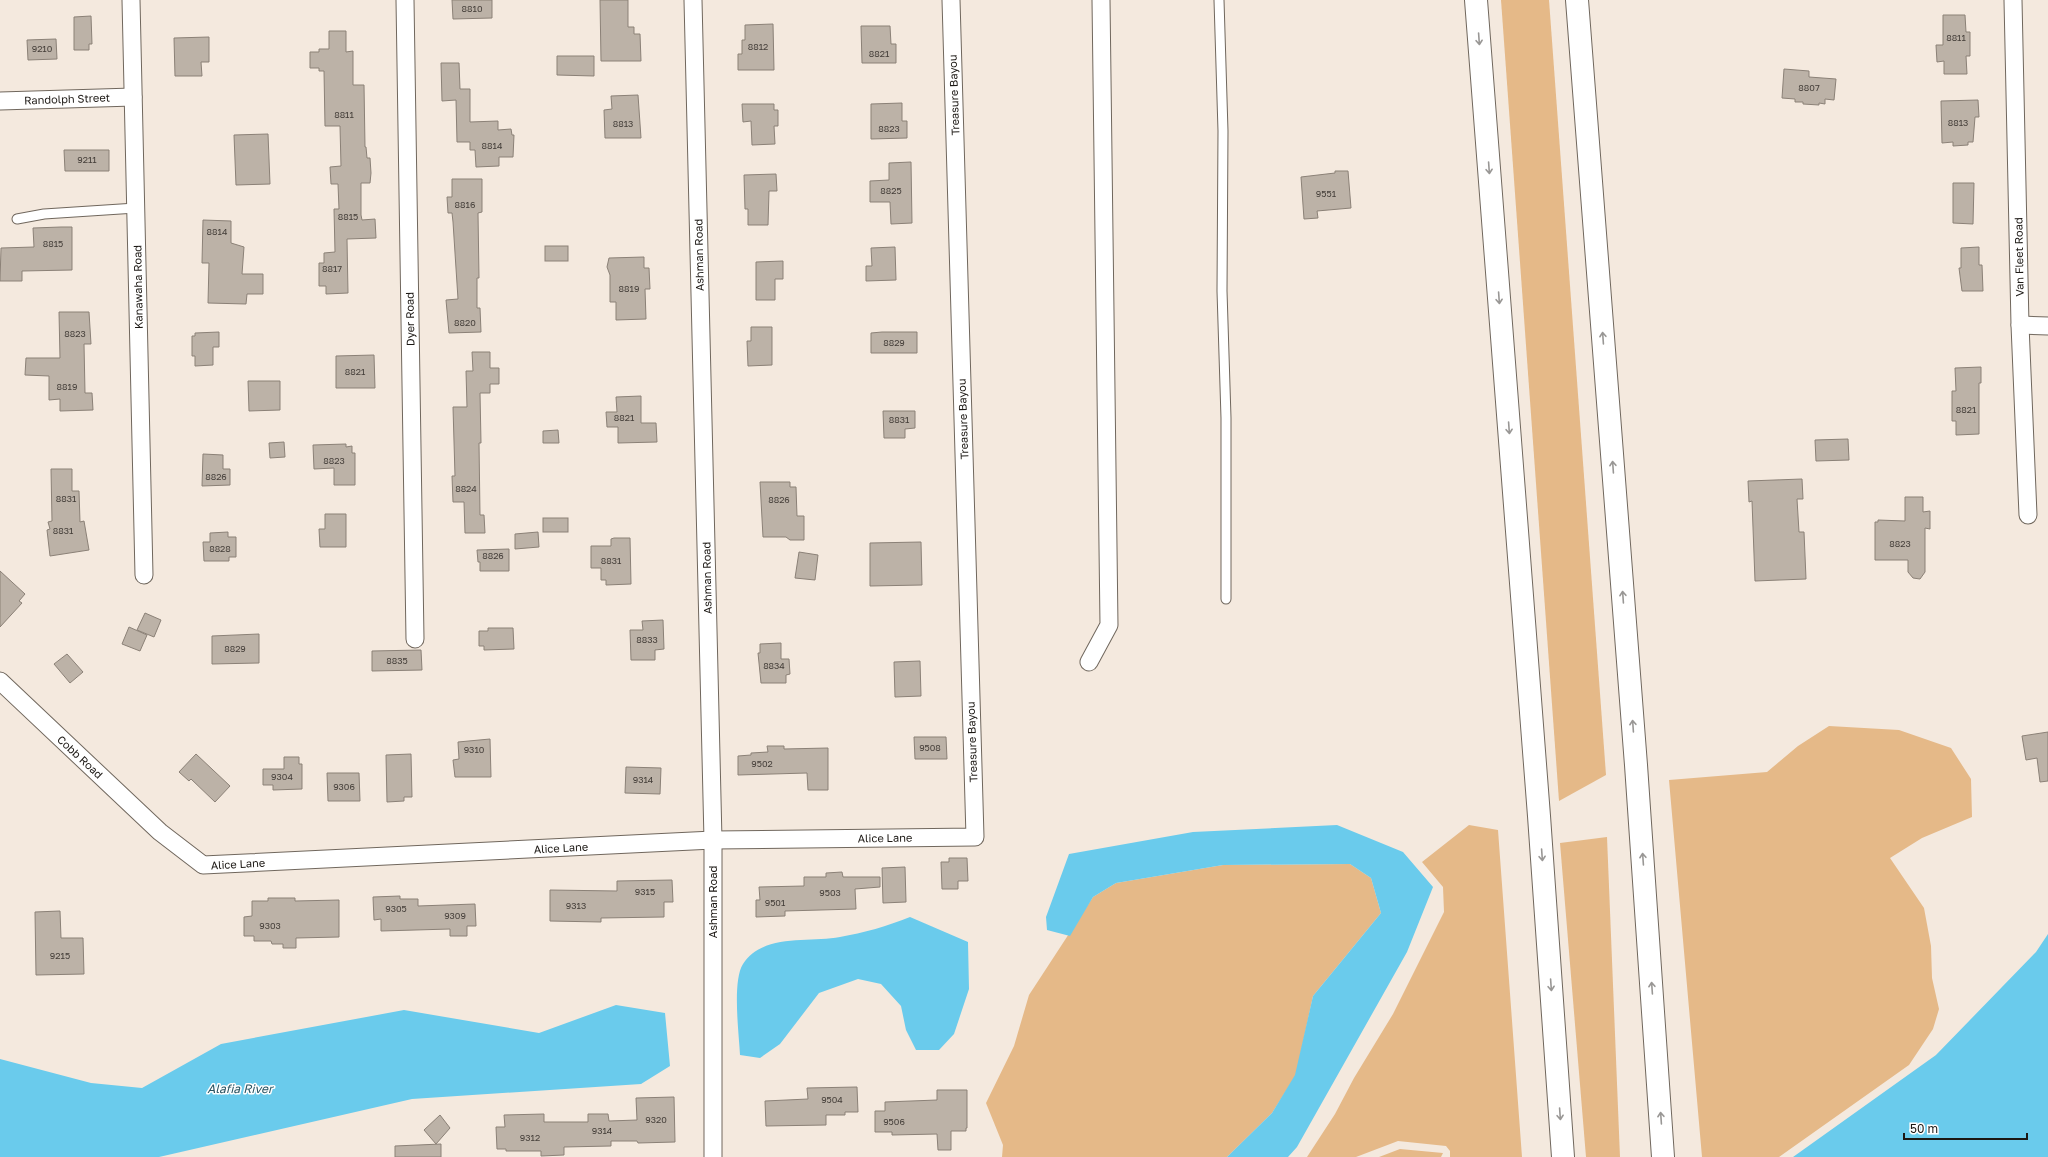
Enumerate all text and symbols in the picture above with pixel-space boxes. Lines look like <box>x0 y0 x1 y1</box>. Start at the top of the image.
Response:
house number: 8810 <box>462 3 483 14</box>
one-way arrow <box>1475 32 1482 45</box>
house number: 8811 <box>1946 32 1966 43</box>
house number: 8812 <box>748 41 768 52</box>
house number: 9210 <box>32 43 53 54</box>
house number: 8821 <box>869 48 890 59</box>
street label: Treasure Bayou <box>946 54 961 136</box>
house number: 8807 <box>1798 82 1820 93</box>
street label: Randolph Street <box>24 91 110 106</box>
house number: 8811 <box>334 109 354 120</box>
house number: 8813 <box>1948 117 1968 128</box>
house number: 8813 <box>613 118 633 129</box>
house number: 8823 <box>878 123 900 134</box>
house number: 8814 <box>482 140 503 151</box>
house number: 9211 <box>77 154 97 165</box>
one-way arrow <box>1485 162 1492 175</box>
house number: 8825 <box>880 185 902 196</box>
house number: 9551 <box>1316 188 1337 199</box>
house number: 8816 <box>455 199 475 210</box>
house number: 8815 <box>338 211 358 222</box>
street label: Van Fleet Road <box>2011 217 2026 297</box>
street label: Ashman Road <box>691 219 706 291</box>
house number: 8814 <box>207 226 228 237</box>
house number: 8815 <box>43 238 63 249</box>
street label: Kanawaha Road <box>130 245 145 329</box>
house number: 8817 <box>322 263 342 274</box>
house number: 8819 <box>619 283 639 294</box>
one-way arrow <box>1495 291 1502 304</box>
street label: Dyer Road <box>403 292 416 346</box>
house number: 8820 <box>454 317 476 328</box>
house number: 8823 <box>64 328 86 339</box>
one-way arrow <box>1600 332 1607 345</box>
house number: 8829 <box>883 337 905 348</box>
house number: 8821 <box>345 366 366 377</box>
street label: Treasure Bayou <box>955 378 970 460</box>
house number: 8819 <box>57 381 77 392</box>
house number: 8821 <box>1956 404 1977 415</box>
house number: 8821 <box>614 412 635 423</box>
house number: 8831 <box>889 414 910 425</box>
one-way arrow <box>1505 421 1513 434</box>
house number: 8823 <box>323 455 345 466</box>
one-way arrow <box>1610 461 1617 474</box>
house number: 8826 <box>205 471 227 482</box>
house number: 8824 <box>455 483 477 494</box>
house number: 8831 <box>56 493 77 504</box>
house number: 8826 <box>768 494 790 505</box>
house number: 8831 <box>53 525 74 536</box>
house number: 8823 <box>1889 538 1911 549</box>
street label: Ashman Road <box>699 542 714 614</box>
house number: 8828 <box>209 543 231 554</box>
house number: 8826 <box>482 550 504 561</box>
house number: 8831 <box>601 555 622 566</box>
one-way arrow <box>1620 591 1627 604</box>
house number: 8833 <box>636 634 658 645</box>
house number: 8829 <box>224 643 246 654</box>
house number: 8835 <box>386 655 408 666</box>
house number: 8834 <box>763 660 785 671</box>
street label: Treasure Bayou <box>964 701 979 783</box>
one-way arrow <box>1630 720 1637 733</box>
street label: Cobb Road <box>55 732 106 781</box>
house number: 9508 <box>919 742 941 753</box>
house number: 9310 <box>464 744 485 755</box>
house number: 9502 <box>751 758 773 769</box>
house number: 9304 <box>271 771 293 782</box>
house number: 9314 <box>633 774 654 785</box>
house number: 9306 <box>333 781 355 792</box>
street label: Alice Lane <box>858 831 912 844</box>
street label: Alice Lane <box>533 840 589 855</box>
one-way arrow <box>1538 848 1545 861</box>
one-way arrow <box>1639 853 1646 866</box>
street label: Alice Lane <box>210 856 266 871</box>
street label: Ashman Road <box>706 866 719 938</box>
house number: 9315 <box>635 886 655 897</box>
house number: 9503 <box>819 887 841 898</box>
house number: 9501 <box>765 897 786 908</box>
house number: 9313 <box>566 900 586 911</box>
house number: 9305 <box>385 903 407 914</box>
house number: 9309 <box>444 910 466 921</box>
house number: 9303 <box>259 920 281 931</box>
house number: 9215 <box>50 950 70 961</box>
one-way arrow <box>1547 978 1554 991</box>
one-way arrow <box>1648 982 1655 995</box>
water label: Alafia River <box>207 1081 275 1096</box>
house number: 9504 <box>821 1094 843 1105</box>
one-way arrow <box>1556 1107 1563 1120</box>
one-way arrow <box>1657 1112 1664 1125</box>
house number: 9320 <box>645 1114 667 1125</box>
scale bar <box>1904 1115 2027 1141</box>
house number: 9506 <box>883 1116 905 1127</box>
text: 50 m <box>1910 1121 1938 1136</box>
house number: 9314 <box>592 1125 613 1136</box>
house number: 9312 <box>520 1132 540 1143</box>

